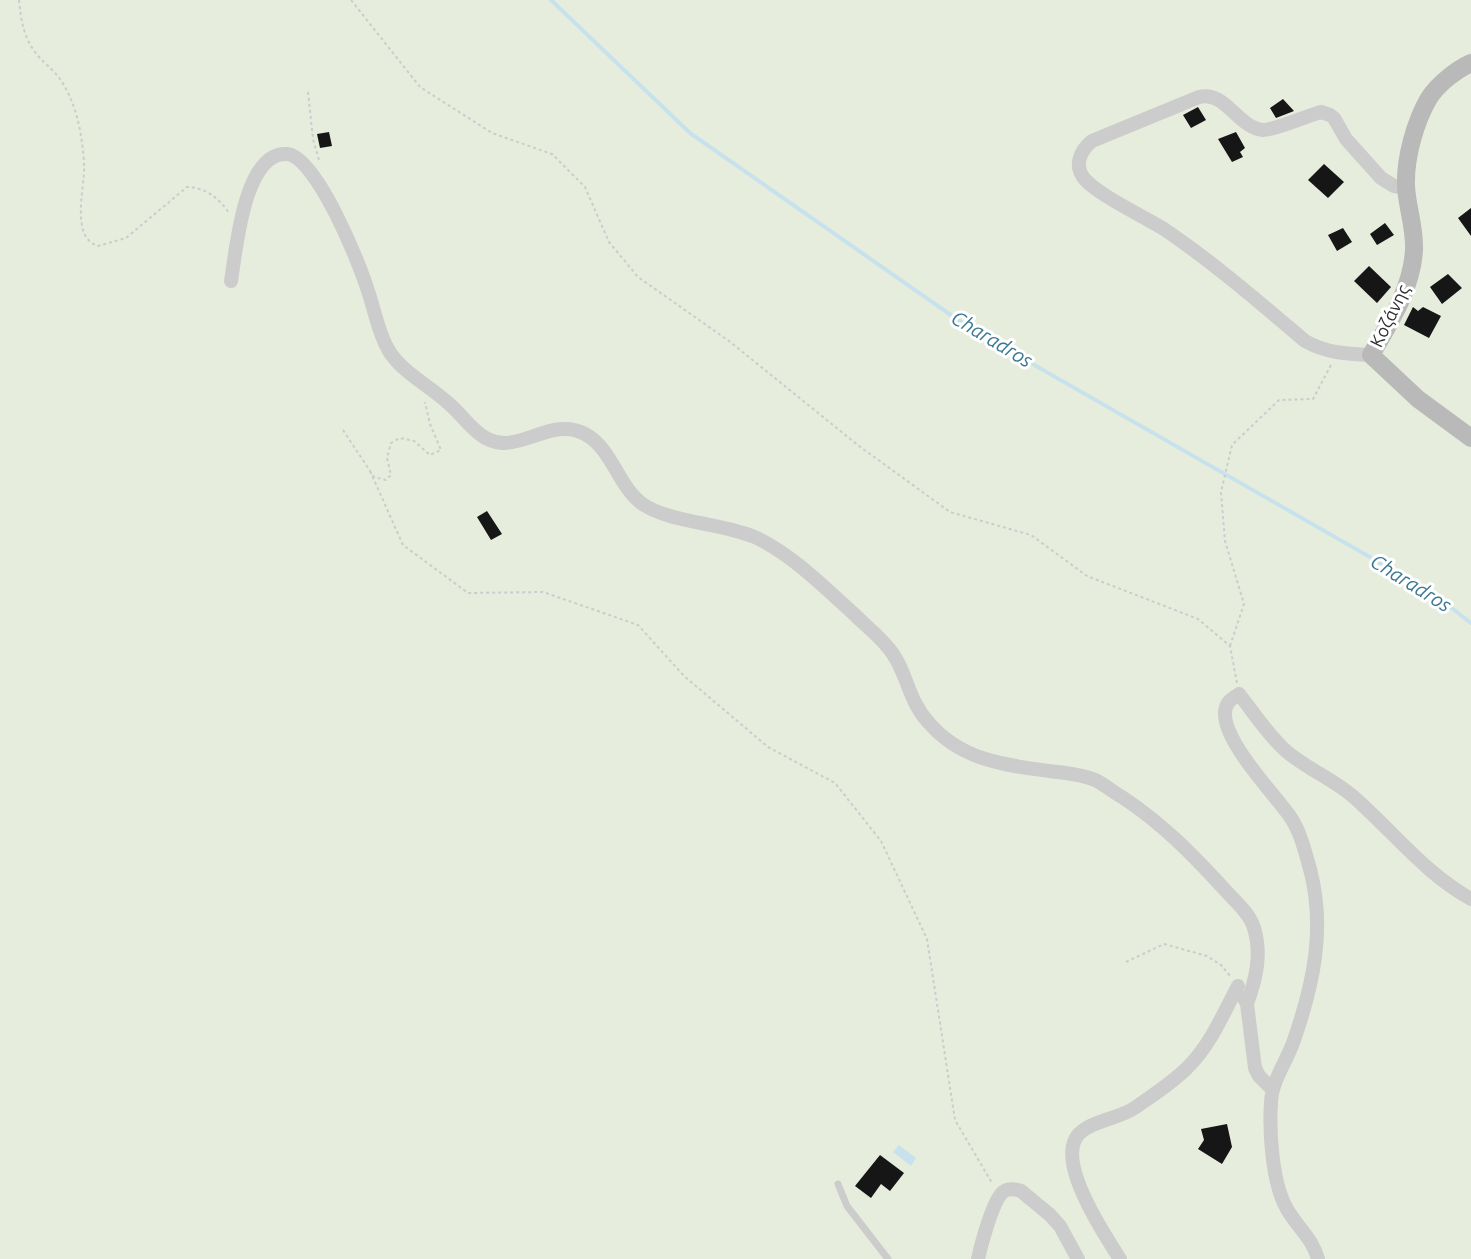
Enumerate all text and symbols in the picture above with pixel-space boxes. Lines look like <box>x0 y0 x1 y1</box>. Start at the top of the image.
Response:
street label: Κοζάνης <box>1365 281 1414 350</box>
water label: Charadros <box>947 305 1038 372</box>
water label: Charadros <box>1367 549 1456 617</box>

